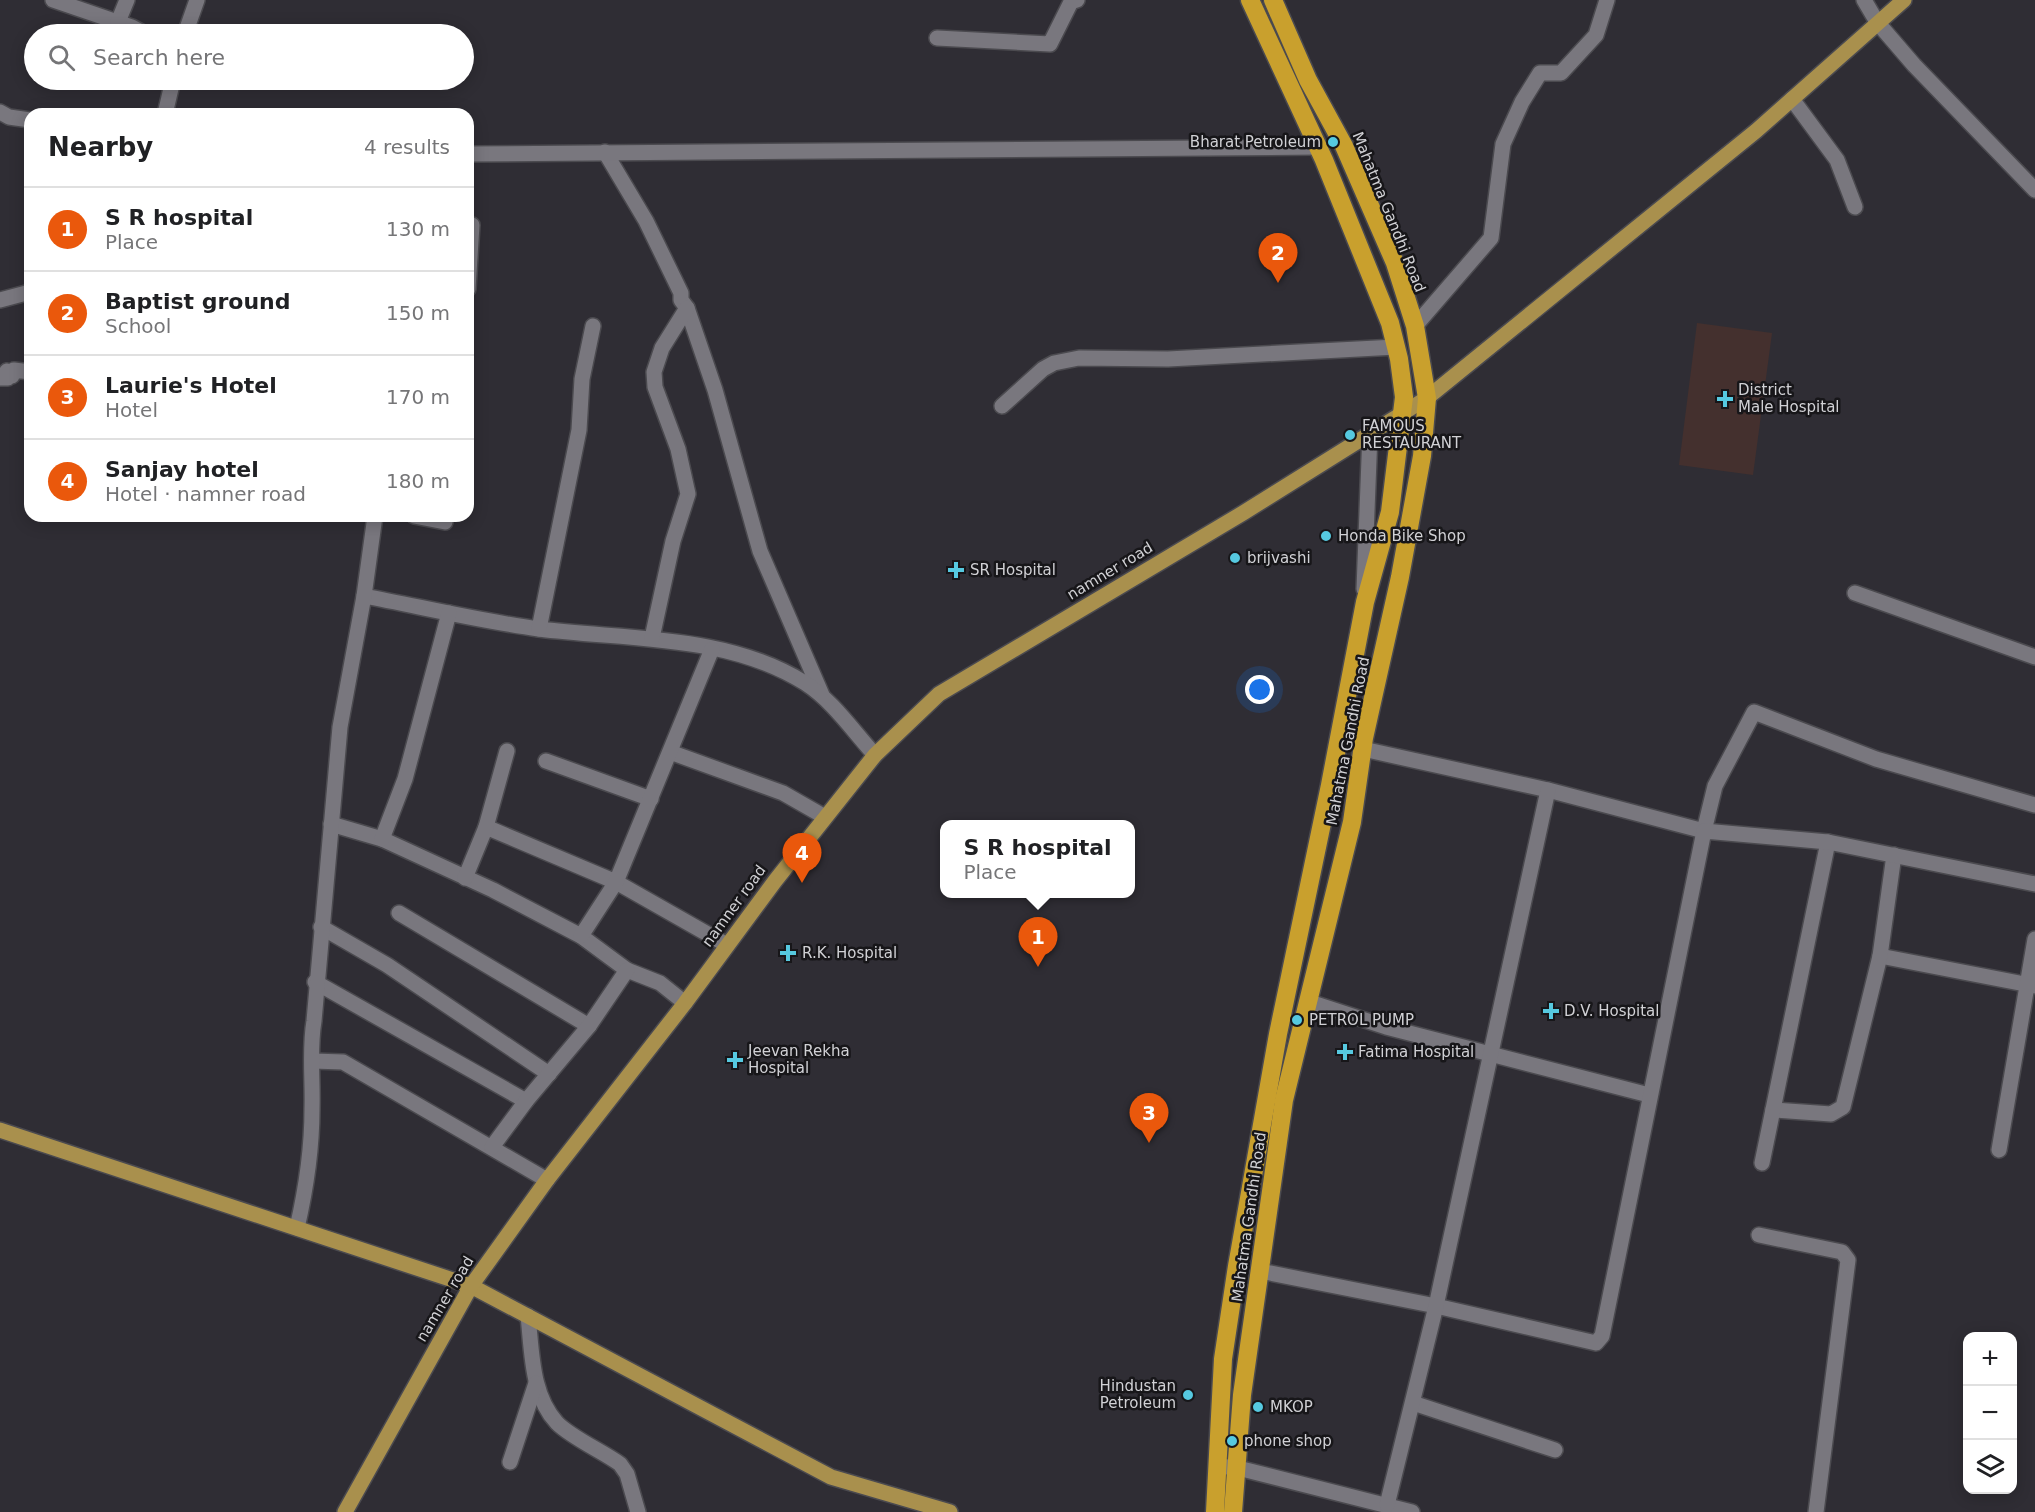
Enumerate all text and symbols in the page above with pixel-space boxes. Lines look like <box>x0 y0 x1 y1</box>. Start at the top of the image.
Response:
search box <box>24 24 474 90</box>
icon: search <box>45 41 78 74</box>
text: Search here <box>93 45 225 70</box>
street label: Mahatma Gandhi Road <box>1349 129 1429 295</box>
text: Nearby <box>48 132 153 162</box>
place label: Bharat Petroleum <box>1190 133 1321 151</box>
text: 4 results <box>364 135 450 159</box>
marker: Bharat Petroleum <box>1326 135 1340 149</box>
text: S R hospital <box>105 205 253 230</box>
text: 1 <box>61 217 74 241</box>
text: 130 m <box>386 217 450 241</box>
text: Place <box>105 230 158 254</box>
pin: 2 <box>1258 234 1298 283</box>
text: Baptist ground <box>105 289 290 314</box>
text: 2 <box>61 301 74 325</box>
text: 150 m <box>386 301 450 325</box>
text: School <box>105 314 171 338</box>
text: Laurie's Hotel <box>105 373 277 398</box>
place label: District Male Hospital <box>1738 381 1840 416</box>
text: 3 <box>61 385 74 409</box>
text: 170 m <box>386 385 450 409</box>
marker: District Male Hospital <box>1716 390 1734 408</box>
text: Hotel <box>105 398 158 422</box>
place label: FAMOUS RESTAURANT <box>1362 417 1462 452</box>
marker: FAMOUS RESTAURANT <box>1343 428 1357 442</box>
text: Sanjay hotel <box>105 457 259 482</box>
text: 4 <box>61 469 74 493</box>
text: 180 m <box>386 469 450 493</box>
text: Hotel · namner road <box>105 482 306 506</box>
place label: Honda Bike Shop <box>1338 527 1466 545</box>
marker: Honda Bike Shop <box>1319 529 1333 543</box>
street label: namner road <box>1064 538 1156 604</box>
place label: brijvashi <box>1247 549 1311 567</box>
marker: brijvashi <box>1228 551 1242 565</box>
marker: SR Hospital <box>947 561 965 579</box>
place label: SR Hospital <box>970 561 1056 579</box>
street label: Mahatma Gandhi Road <box>1323 655 1373 827</box>
your location <box>1245 675 1274 704</box>
popup <box>940 820 1135 898</box>
pin: 4 <box>782 834 822 883</box>
text: S R hospital <box>963 835 1112 860</box>
text: Place <box>963 860 1017 884</box>
street label: namner road <box>698 862 770 950</box>
pin: 1 <box>1018 918 1058 967</box>
marker: R.K. Hospital <box>779 944 797 962</box>
place label: R.K. Hospital <box>802 944 897 962</box>
marker: D.V. Hospital <box>1542 1002 1560 1020</box>
place label: D.V. Hospital <box>1564 1002 1659 1020</box>
place label: PETROL PUMP <box>1309 1011 1414 1029</box>
marker: PETROL PUMP <box>1290 1013 1304 1027</box>
place label: Jeevan Rekha Hospital <box>747 1042 850 1077</box>
marker: Fatima Hospital <box>1336 1043 1354 1061</box>
place label: Fatima Hospital <box>1358 1043 1474 1061</box>
marker: Jeevan Rekha Hospital <box>726 1051 744 1069</box>
pin: 3 <box>1130 1094 1168 1143</box>
street label: Mahatma Gandhi Road <box>1228 1131 1270 1303</box>
street label: namner road <box>412 1253 478 1345</box>
map controls <box>1963 1332 2017 1494</box>
button: + <box>1963 1332 2017 1386</box>
place label: Hindustan Petroleum <box>1100 1377 1176 1412</box>
button: − <box>1963 1386 2017 1440</box>
marker: Hindustan Petroleum <box>1181 1388 1195 1402</box>
place label: MKOP <box>1270 1398 1313 1416</box>
marker: MKOP <box>1251 1400 1265 1414</box>
place label: phone shop <box>1244 1432 1332 1450</box>
marker: phone shop <box>1225 1434 1239 1448</box>
button: layers <box>1963 1440 2017 1494</box>

